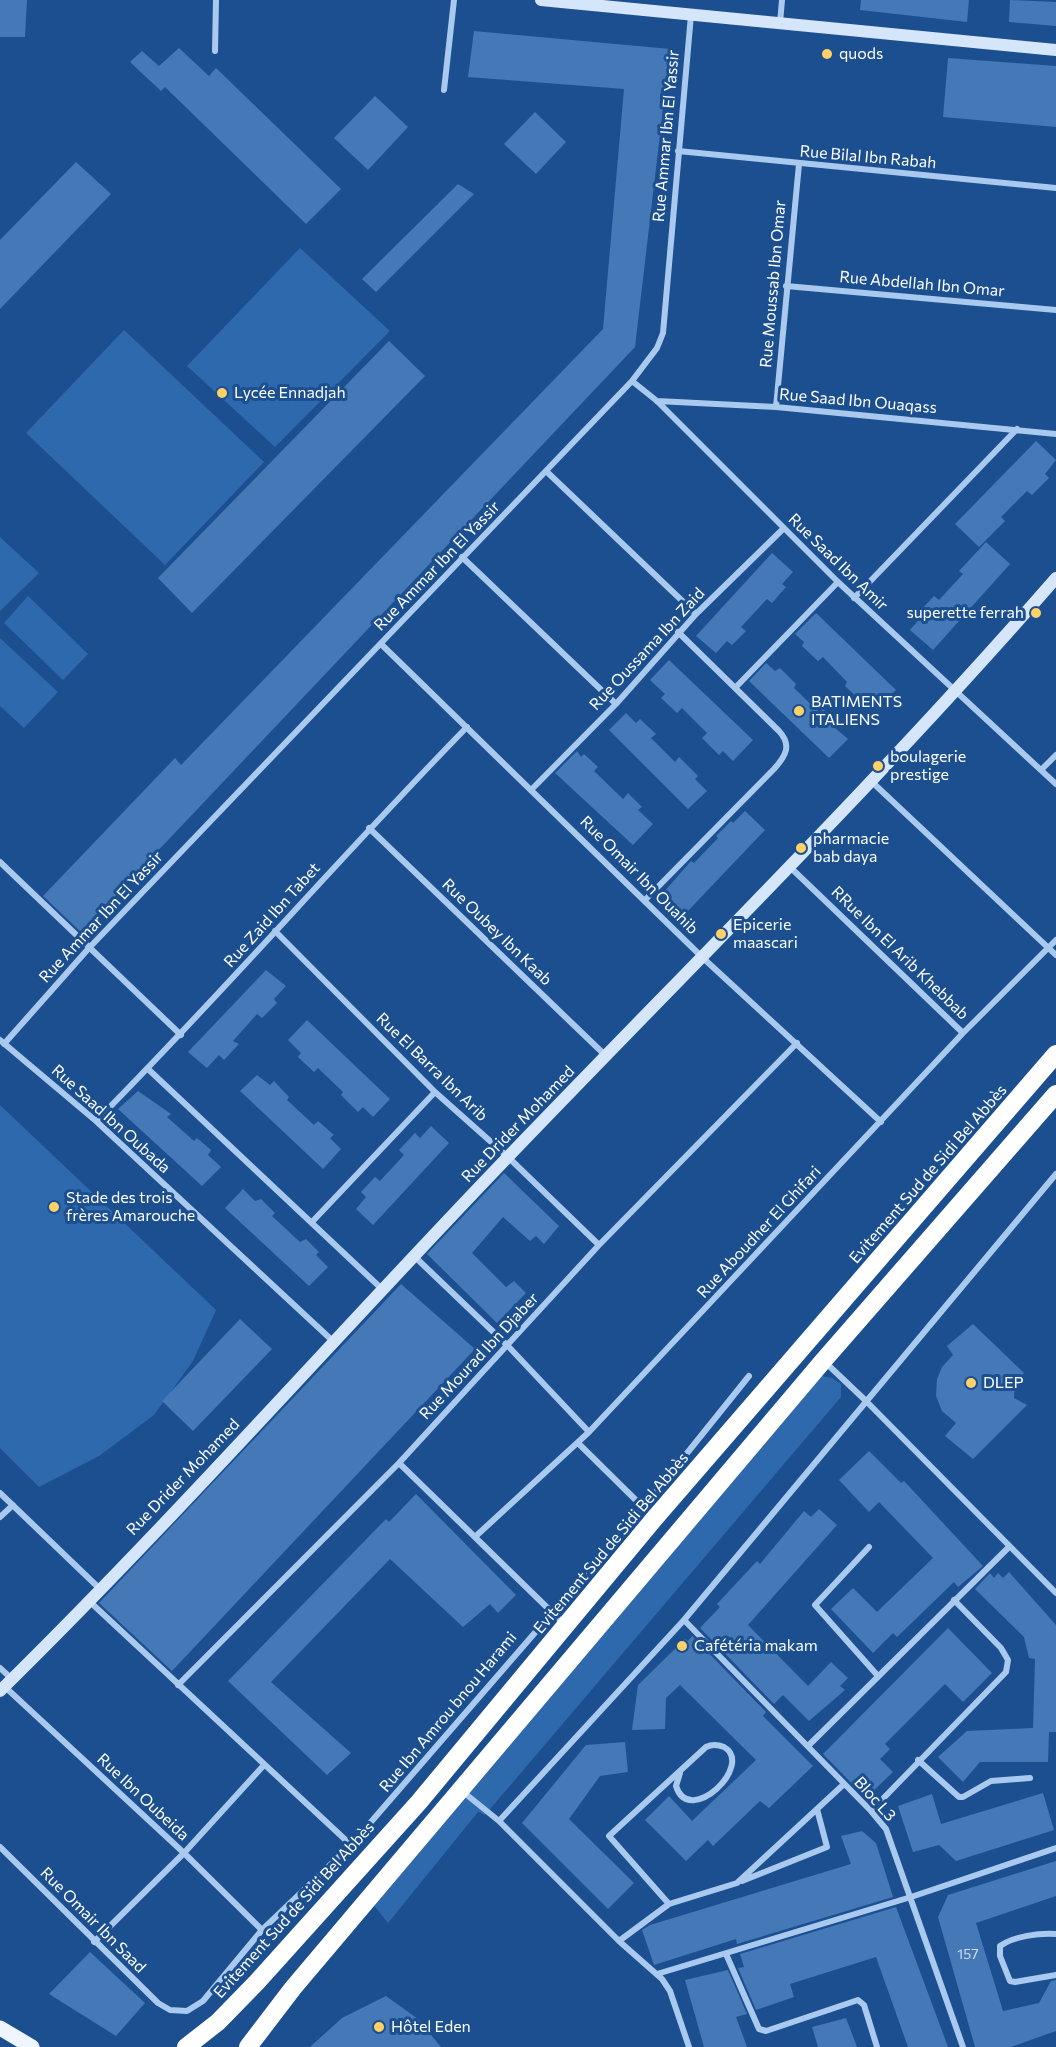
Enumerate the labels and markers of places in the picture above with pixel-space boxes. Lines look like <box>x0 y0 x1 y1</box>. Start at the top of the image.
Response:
place label: quods <box>839 44 883 64</box>
marker: quods <box>820 47 834 61</box>
place label: Lycée Ennadjah <box>234 383 346 403</box>
marker: Lycée Ennadjah <box>215 386 229 400</box>
place label: superette ferrah <box>906 603 1024 623</box>
marker: superette ferrah <box>1029 606 1043 620</box>
place label: BATIMENTS ITALIENS <box>811 692 902 730</box>
marker: BATIMENTS ITALIENS <box>792 704 806 718</box>
place label: boulagerie prestige <box>890 747 966 785</box>
marker: boulagerie prestige <box>871 759 885 773</box>
place label: pharmacie bab daya <box>813 829 889 867</box>
marker: pharmacie bab daya <box>794 841 808 855</box>
place label: Epicerie maascari <box>733 915 798 953</box>
marker: Epicerie maascari <box>714 927 728 941</box>
place label: Stade des trois frères Amarouche <box>66 1188 195 1226</box>
marker: Stade des trois frères Amarouche <box>47 1200 61 1214</box>
place label: DLEP <box>983 1373 1023 1393</box>
marker: DLEP <box>964 1376 978 1390</box>
place label: Cafétéria makam <box>694 1636 818 1656</box>
marker: Cafétéria makam <box>675 1639 689 1653</box>
place label: Hôtel Eden <box>391 2017 471 2037</box>
marker: Hôtel Eden <box>372 2020 386 2034</box>

